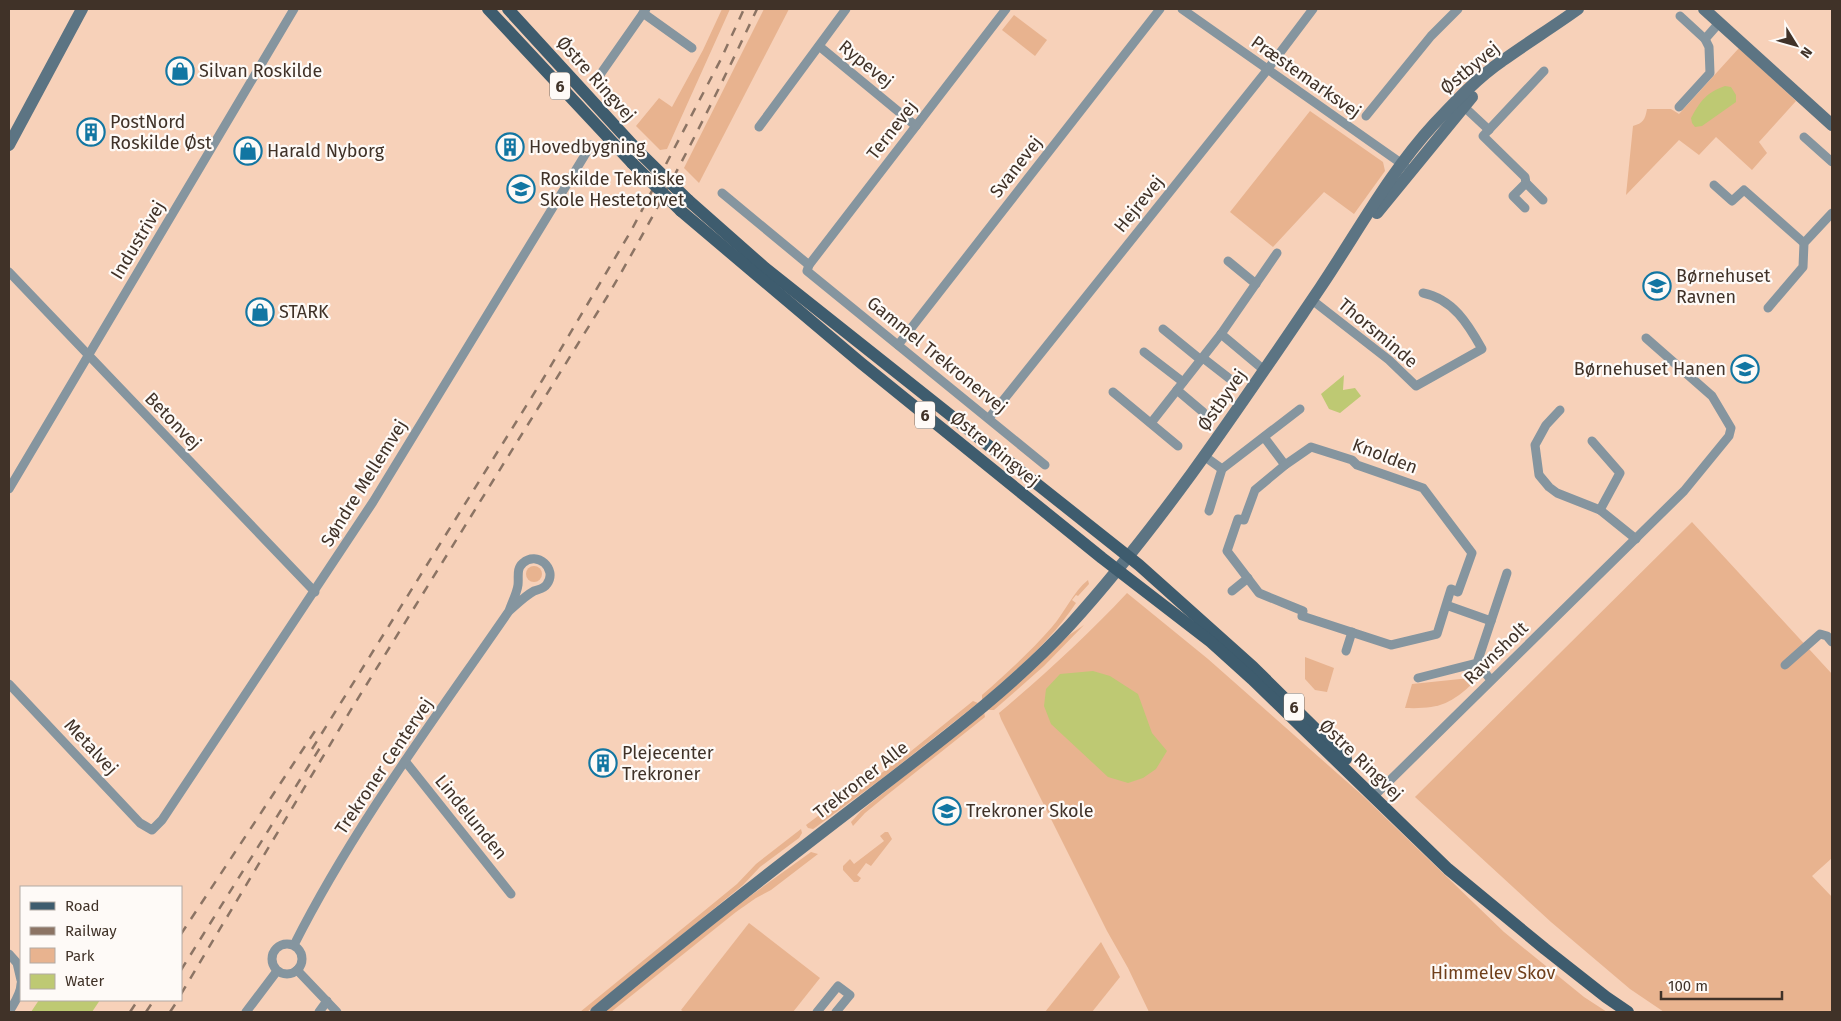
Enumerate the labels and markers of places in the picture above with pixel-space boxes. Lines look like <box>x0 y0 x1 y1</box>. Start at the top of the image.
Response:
shop icon: Silvan Roskilde <box>165 56 195 86</box>
place label: Silvan Roskilde <box>199 60 322 82</box>
place label: PostNord Roskilde Øst <box>110 111 212 154</box>
building icon: PostNord Roskilde Øst <box>76 117 106 147</box>
building icon: Hovedbygning <box>495 132 525 162</box>
shop icon: Harald Nyborg <box>233 136 263 166</box>
place label: Hovedbygning <box>529 136 646 158</box>
place label: Harald Nyborg <box>267 140 385 162</box>
place label: Roskilde Tekniske Skole Hestetorvet <box>540 168 685 211</box>
school or university icon: Roskilde Tekniske Skole Hestetorvet <box>506 174 536 204</box>
place label: Børnehuset Ravnen <box>1676 265 1771 308</box>
school or university icon: Børnehuset Ravnen <box>1642 271 1672 301</box>
shop icon: STARK <box>245 297 275 327</box>
place label: STARK <box>279 301 329 323</box>
school or university icon: Børnehuset Hanen <box>1730 354 1760 384</box>
place label: Børnehuset Hanen <box>1574 358 1726 380</box>
place label: Plejecenter Trekroner <box>622 742 714 785</box>
building icon: Plejecenter Trekroner <box>588 748 618 778</box>
school or university icon: Trekroner Skole <box>932 796 962 826</box>
place label: Trekroner Skole <box>966 800 1094 822</box>

